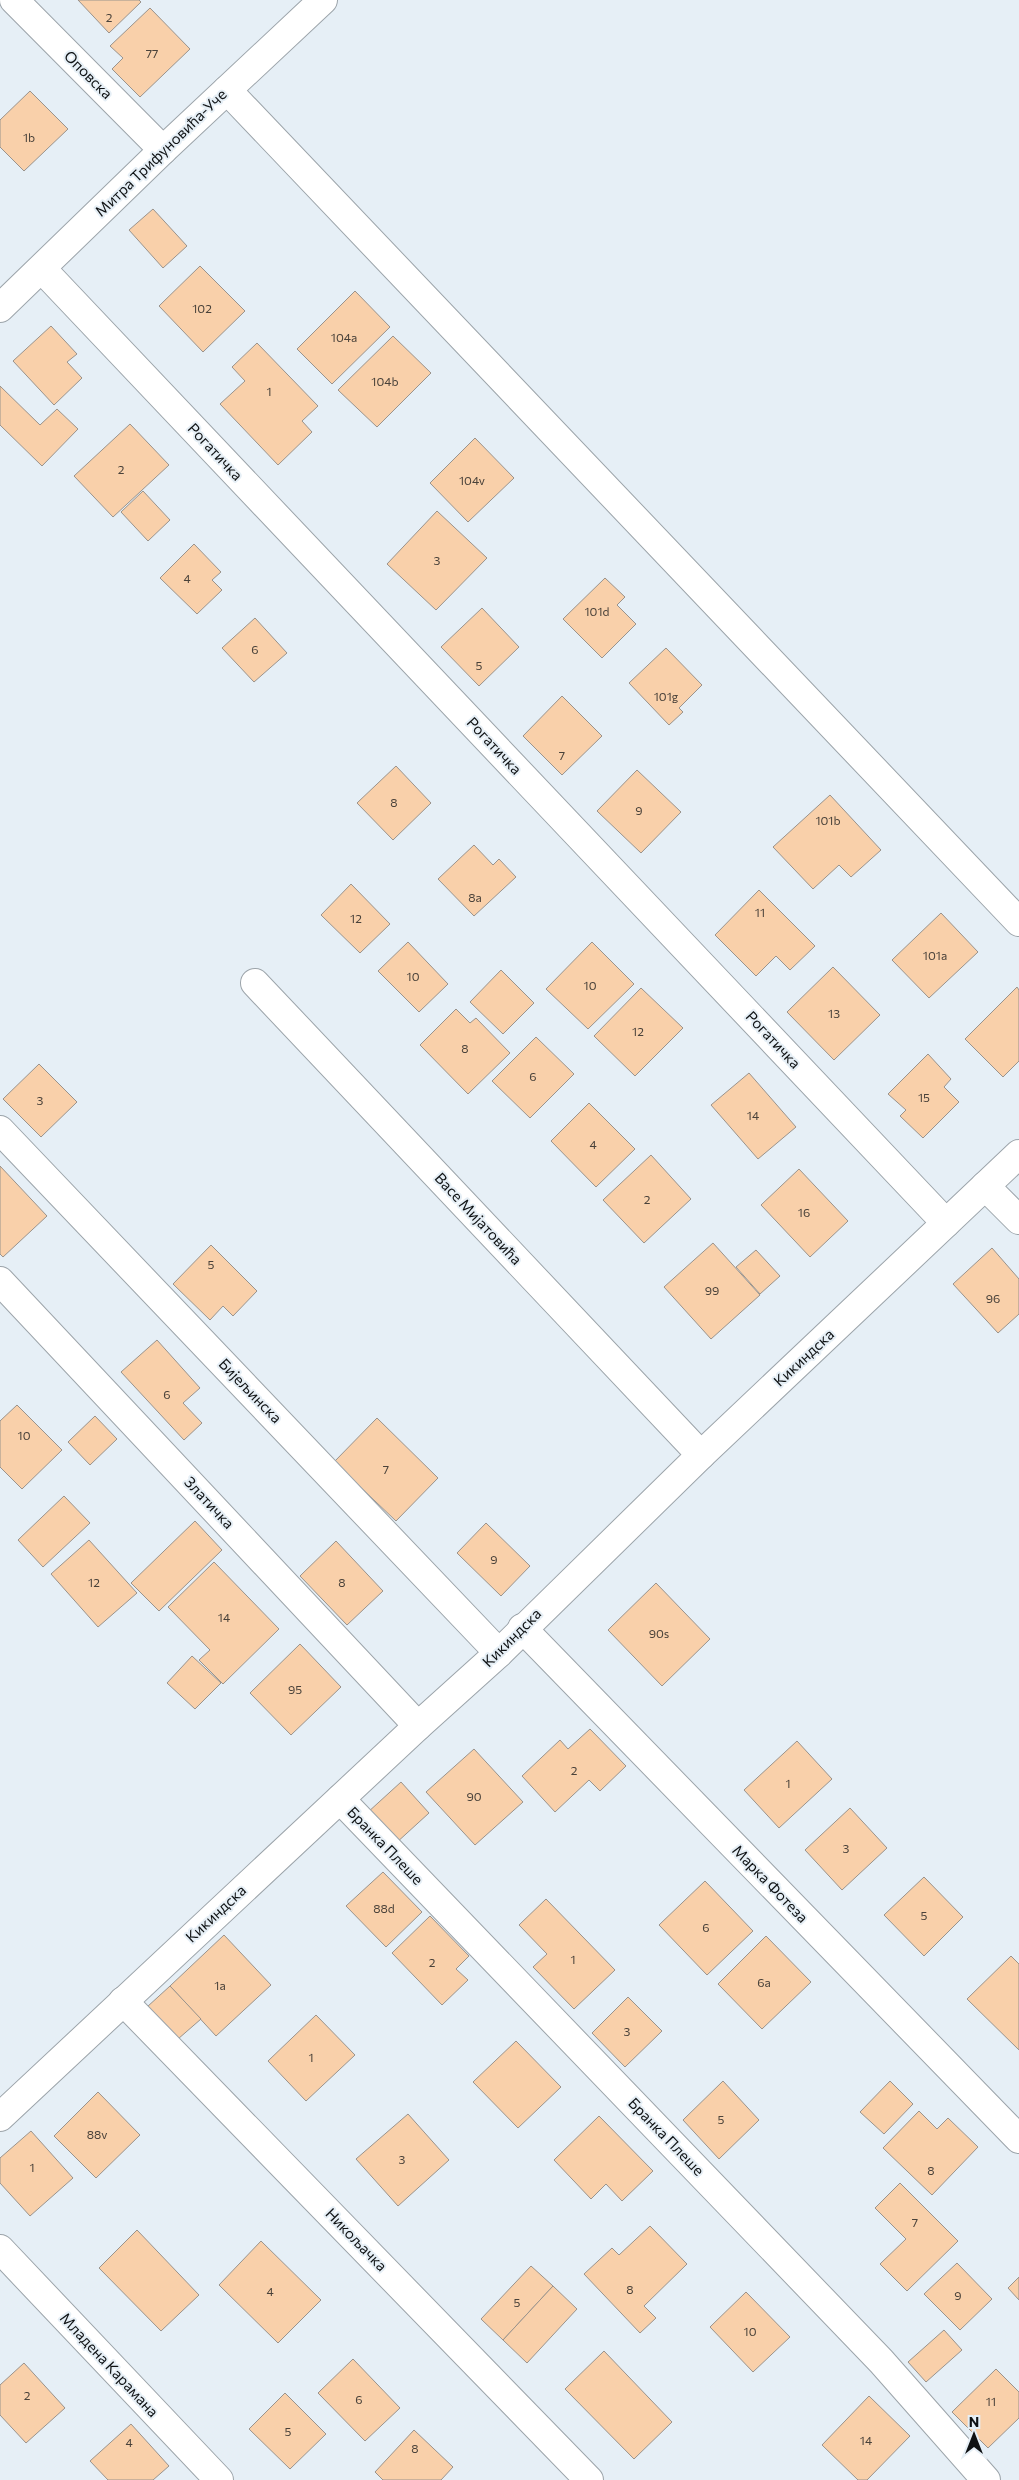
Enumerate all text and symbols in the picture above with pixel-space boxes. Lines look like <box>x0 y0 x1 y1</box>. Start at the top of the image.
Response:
house number: 2 <box>106 10 113 24</box>
street label: Оповска <box>61 46 117 102</box>
house number: 77 <box>146 46 158 60</box>
street label: Митра Трифуновића-Уче <box>91 85 230 220</box>
house number: 1b <box>23 130 35 144</box>
house number: 102 <box>192 301 212 315</box>
house number: 104a <box>331 330 357 344</box>
house number: 104b <box>371 374 399 388</box>
house number: 1 <box>266 384 272 398</box>
street label: Рогатичка <box>185 419 247 484</box>
house number: 2 <box>118 462 125 476</box>
house number: 104v <box>459 473 485 487</box>
house number: 3 <box>434 553 441 567</box>
house number: 4 <box>183 571 191 585</box>
house number: 101d <box>584 604 610 618</box>
house number: 6 <box>251 642 259 656</box>
house number: 5 <box>476 658 483 672</box>
house number: 101g <box>654 689 679 703</box>
street label: Рогатичка <box>464 713 526 778</box>
house number: 7 <box>559 748 565 762</box>
house number: 8 <box>390 795 398 809</box>
house number: 9 <box>635 803 643 817</box>
house number: 101b <box>815 813 841 827</box>
house number: 8a <box>468 890 482 904</box>
house number: 11 <box>755 905 765 919</box>
house number: 12 <box>350 911 362 925</box>
house number: 101a <box>923 948 947 962</box>
house number: 10 <box>407 969 420 983</box>
house number: 10 <box>584 978 597 992</box>
house number: 13 <box>828 1006 840 1020</box>
street label: Рогатичка <box>743 1007 805 1072</box>
house number: 12 <box>632 1024 644 1038</box>
house number: 8 <box>461 1041 469 1055</box>
house number: 6 <box>529 1069 537 1083</box>
house number: 15 <box>918 1090 930 1104</box>
house number: 3 <box>37 1093 44 1107</box>
house number: 14 <box>747 1108 759 1122</box>
house number: 4 <box>589 1137 597 1151</box>
street label: Васе Мијатовића <box>432 1169 526 1268</box>
house number: 2 <box>644 1192 651 1206</box>
house number: 16 <box>798 1205 810 1219</box>
house number: 5 <box>208 1257 215 1271</box>
house number: 99 <box>705 1283 719 1297</box>
house number: 96 <box>986 1291 1000 1305</box>
street label: Кикиндска <box>769 1325 837 1390</box>
street label: Бијељинска <box>215 1354 286 1426</box>
house number: 6 <box>163 1387 171 1401</box>
house number: 10 <box>18 1428 31 1442</box>
house number: 7 <box>383 1462 389 1476</box>
street label: Златичка <box>181 1473 238 1532</box>
house number: 9 <box>490 1552 498 1566</box>
house number: 12 <box>88 1575 100 1589</box>
house number: 8 <box>338 1575 346 1589</box>
street label: Кикиндска <box>478 1604 544 1670</box>
house number: 14 <box>218 1610 230 1624</box>
house number: 90s <box>649 1626 669 1640</box>
house number: 95 <box>288 1682 302 1696</box>
house number: 2 <box>571 1763 578 1777</box>
house number: 1 <box>785 1776 791 1790</box>
house number: 90 <box>466 1789 482 1803</box>
street label: Бранка Плеше <box>344 1803 427 1888</box>
street label: Марка Фотеза <box>729 1841 812 1926</box>
house number: 3 <box>843 1841 850 1855</box>
street label: Кикиндска <box>181 1881 249 1946</box>
house number: 88d <box>373 1901 395 1915</box>
house number: 5 <box>921 1908 928 1922</box>
house number: 6 <box>702 1920 710 1934</box>
house number: 1 <box>570 1952 576 1966</box>
house number: 2 <box>429 1955 436 1969</box>
house number: 6a <box>757 1975 771 1989</box>
house number: 1a <box>214 1978 226 1992</box>
house number: 3 <box>624 2024 631 2038</box>
house number: 1 <box>308 2050 314 2064</box>
street label: Бранка Плеше <box>625 2094 708 2179</box>
house number: 5 <box>718 2112 725 2126</box>
house number: 88v <box>87 2127 107 2141</box>
house number: 3 <box>399 2152 406 2166</box>
house number: 1 <box>29 2160 35 2174</box>
house number: 8 <box>927 2163 935 2177</box>
street label: Никољачка <box>322 2204 391 2275</box>
house number: 7 <box>912 2215 918 2229</box>
house number: 8 <box>626 2282 634 2296</box>
house number: 4 <box>266 2284 274 2298</box>
house number: 9 <box>954 2288 962 2302</box>
house number: 5 <box>514 2295 521 2309</box>
street label: Младена Карамана <box>57 2308 163 2420</box>
house number: 10 <box>744 2324 757 2338</box>
house number: 2 <box>24 2388 31 2402</box>
house number: 6 <box>355 2392 363 2406</box>
house number: 11 <box>986 2394 996 2408</box>
north arrow <box>949 2410 999 2460</box>
text: N <box>969 2413 979 2430</box>
house number: 5 <box>285 2424 292 2438</box>
house number: 14 <box>860 2433 872 2447</box>
house number: 4 <box>125 2435 133 2449</box>
house number: 8 <box>411 2441 419 2455</box>

